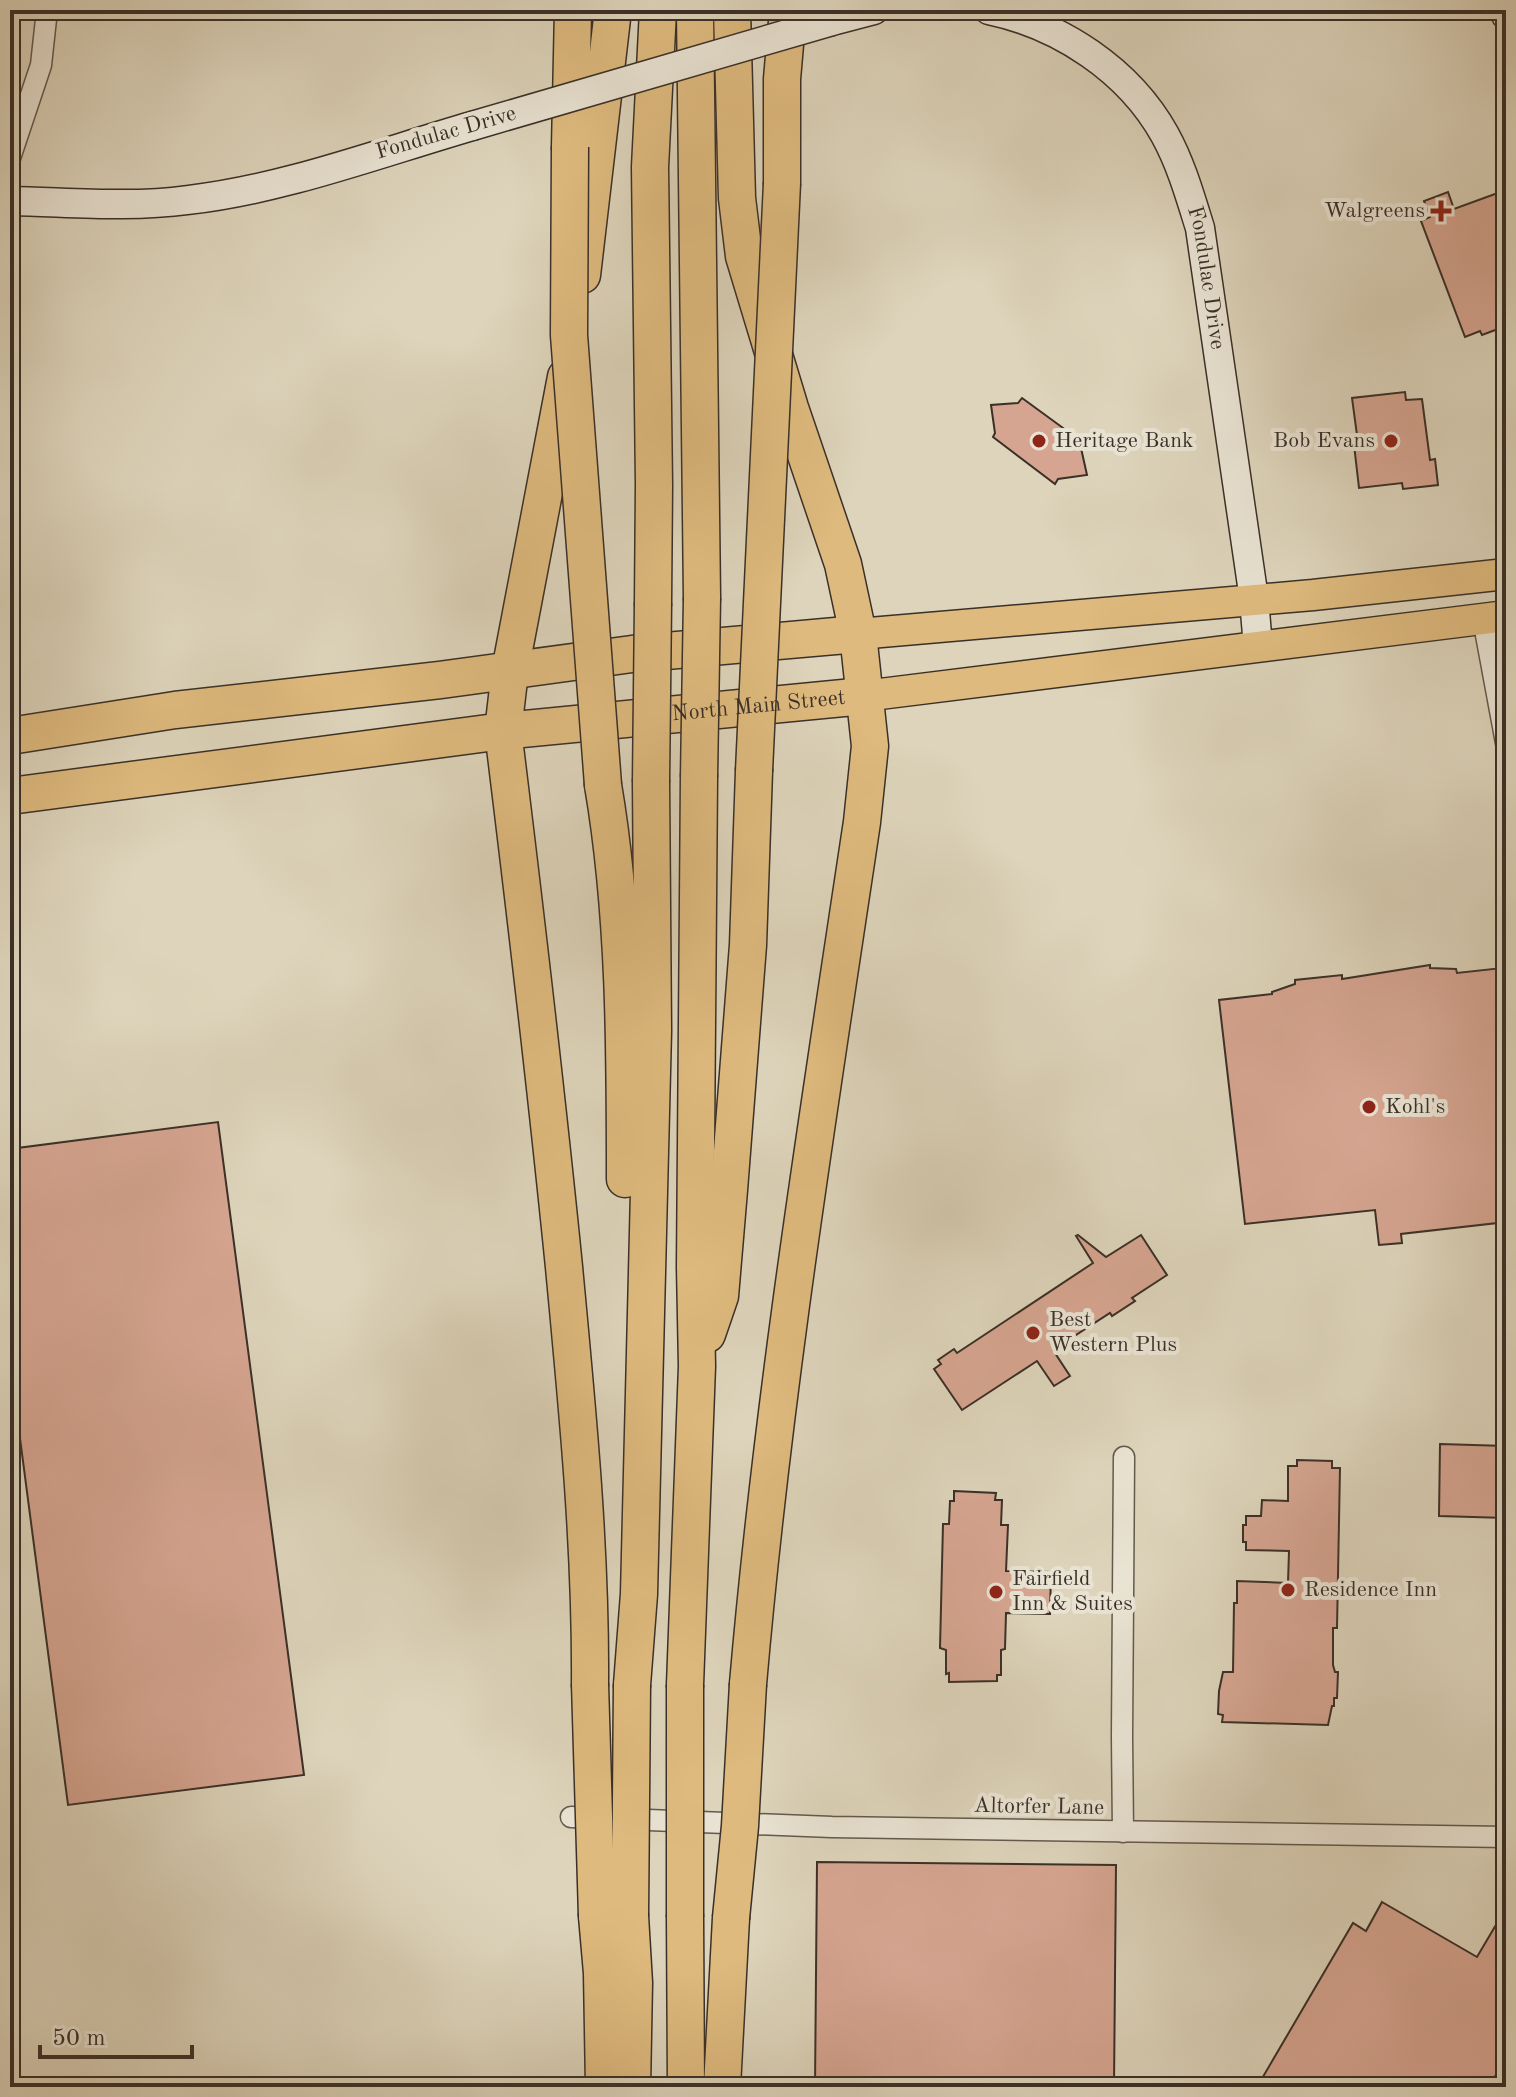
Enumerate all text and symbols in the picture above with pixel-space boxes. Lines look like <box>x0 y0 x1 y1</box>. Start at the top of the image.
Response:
street label: Fondulac Drive <box>373 102 519 164</box>
place label: Walgreens <box>1324 200 1425 222</box>
marker: Walgreens <box>1432 202 1450 220</box>
street label: Fondulac Drive <box>1183 203 1229 351</box>
place label: Heritage Bank <box>1055 430 1194 452</box>
place label: Bob Evans <box>1273 430 1375 452</box>
marker: Heritage Bank <box>1030 432 1048 450</box>
marker: Bob Evans <box>1382 432 1400 450</box>
street label: North Main Street <box>671 687 846 726</box>
place label: Kohl's <box>1385 1096 1445 1118</box>
marker: Kohl's <box>1360 1098 1378 1116</box>
place label: Best Western Plus <box>1049 1309 1177 1356</box>
marker: Best Western Plus <box>1024 1324 1042 1342</box>
place label: Fairfield Inn & Suites <box>1012 1568 1133 1615</box>
place label: Residence Inn <box>1304 1579 1437 1601</box>
marker: Residence Inn <box>1279 1581 1297 1599</box>
marker: Fairfield Inn & Suites <box>987 1583 1005 1601</box>
street label: Altorfer Lane <box>974 1795 1104 1819</box>
scale bar <box>40 2009 192 2059</box>
text: 50 m <box>52 2027 106 2051</box>

